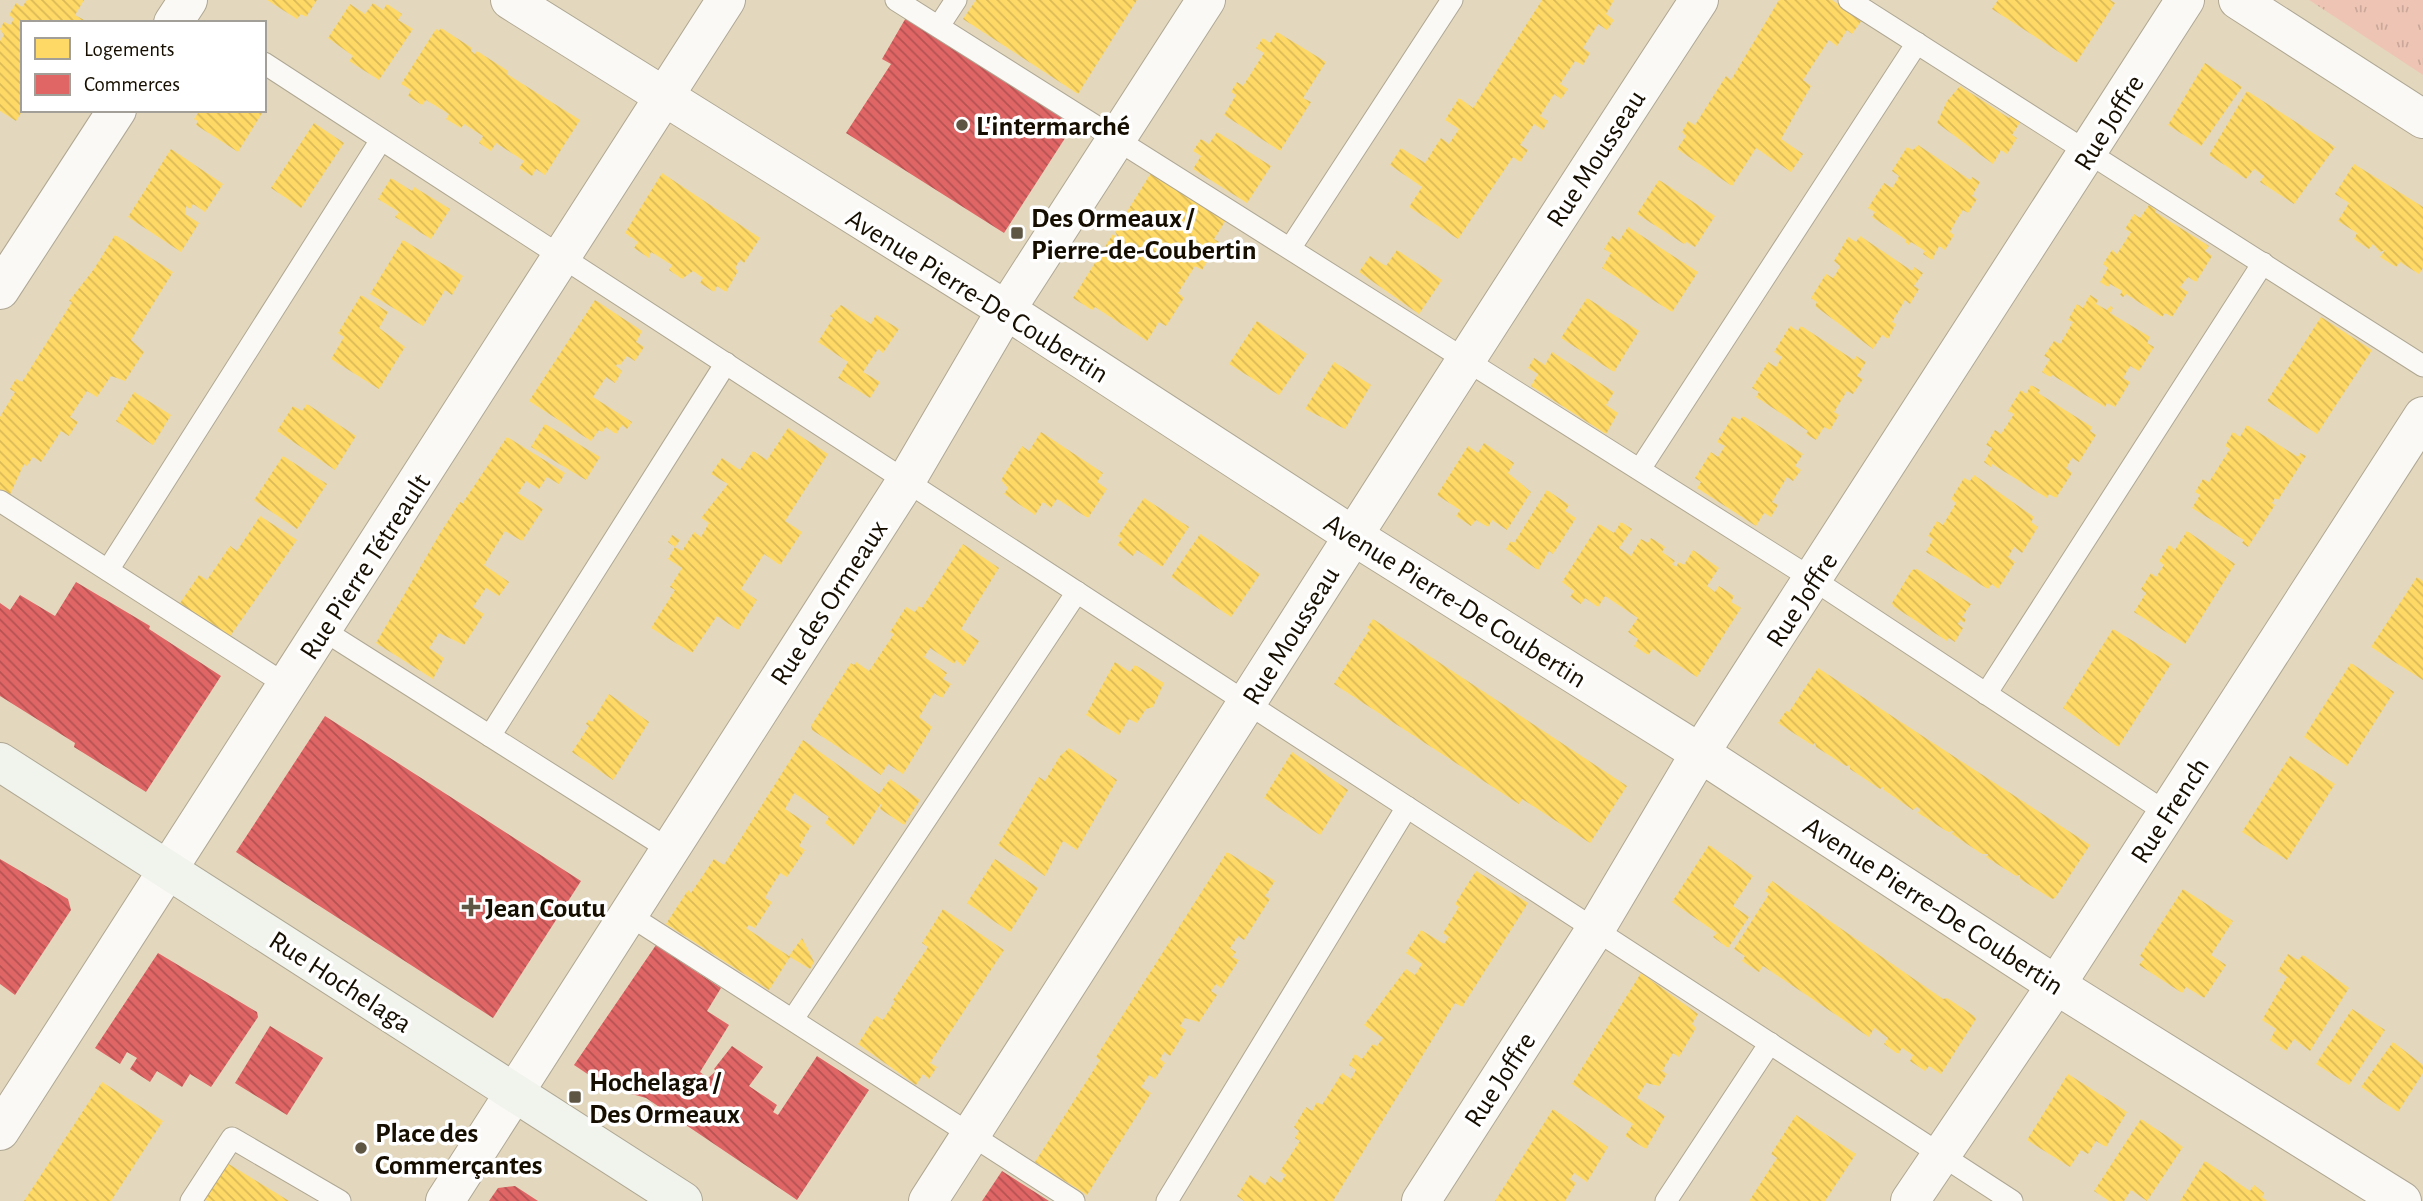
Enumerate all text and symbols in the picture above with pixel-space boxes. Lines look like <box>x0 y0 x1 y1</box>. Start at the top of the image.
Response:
legend <box>21 21 266 112</box>
text: Logements <box>84 39 174 60</box>
street label: Rue Joffre <box>2069 70 2150 176</box>
text: Commerces <box>84 74 180 95</box>
street label: Rue Mousseau <box>1542 86 1651 233</box>
place label: L'intermarché <box>976 113 1130 141</box>
marker: L'intermarché <box>954 117 970 133</box>
street label: Avenue Pierre-De Coubertin <box>841 204 1113 389</box>
place label: Des Ormeaux / Pierre-de-Coubertin <box>1031 205 1256 265</box>
marker: Des Ormeaux / Pierre-de-Coubertin <box>1009 225 1025 241</box>
street label: Rue Pierre Tétreault <box>295 469 436 665</box>
street label: Avenue Pierre-De Coubertin <box>1319 509 1591 694</box>
street label: Rue des Ormeaux <box>766 516 893 691</box>
street label: Rue Joffre <box>1762 548 1844 653</box>
street label: Rue Mousseau <box>1238 562 1345 710</box>
street label: Rue French <box>2126 753 2215 869</box>
street label: Avenue Pierre-De Coubertin <box>1798 812 2068 1001</box>
place label: Jean Coutu <box>485 895 606 923</box>
marker: Jean Coutu <box>463 899 479 915</box>
street label: Rue Hochelaga <box>264 926 416 1039</box>
street label: Rue Joffre <box>1460 1028 1542 1133</box>
place label: Hochelaga / Des Ormeaux <box>589 1069 740 1129</box>
marker: Hochelaga / Des Ormeaux <box>567 1089 583 1105</box>
place label: Place des Commerçantes <box>375 1120 543 1180</box>
marker: Place des Commerçantes <box>353 1140 369 1156</box>

